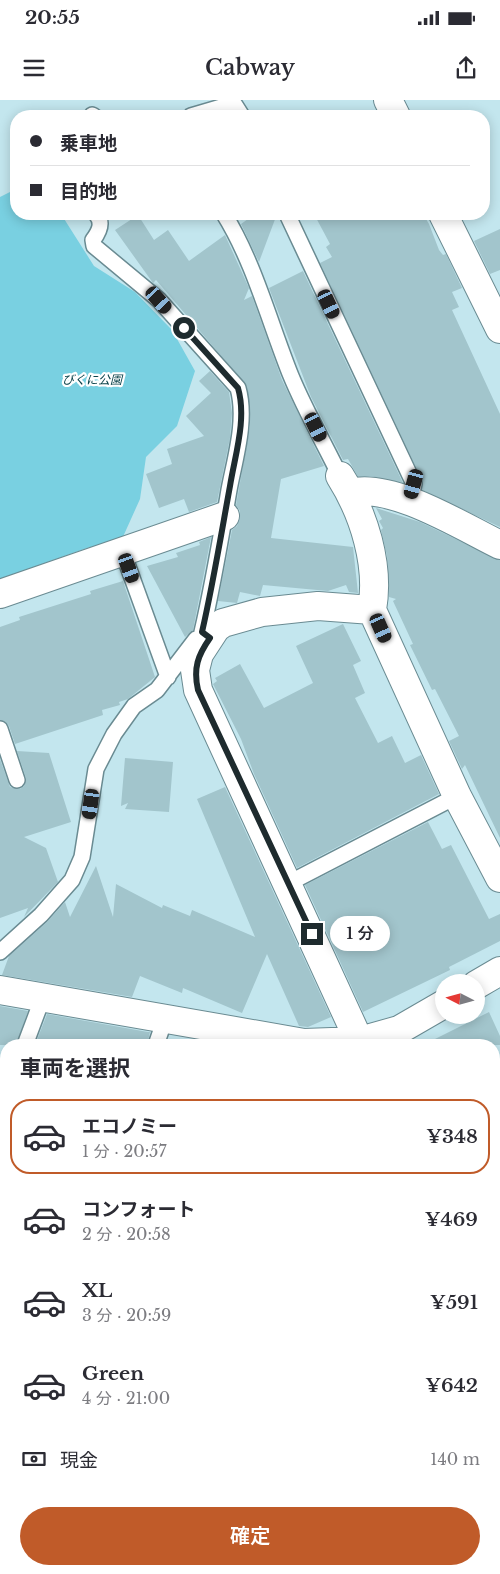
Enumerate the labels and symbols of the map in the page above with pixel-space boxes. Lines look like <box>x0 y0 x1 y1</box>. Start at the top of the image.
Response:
car <box>143 284 174 316</box>
car <box>315 287 342 321</box>
route start <box>173 317 195 339</box>
park label: びくに公園 <box>62 372 124 387</box>
car <box>302 410 329 444</box>
car <box>402 468 425 500</box>
car <box>116 551 141 585</box>
car <box>368 611 393 645</box>
car <box>81 788 100 820</box>
callout: 1 分 <box>330 916 390 952</box>
route end <box>301 923 323 945</box>
north arrow <box>435 974 485 1024</box>

